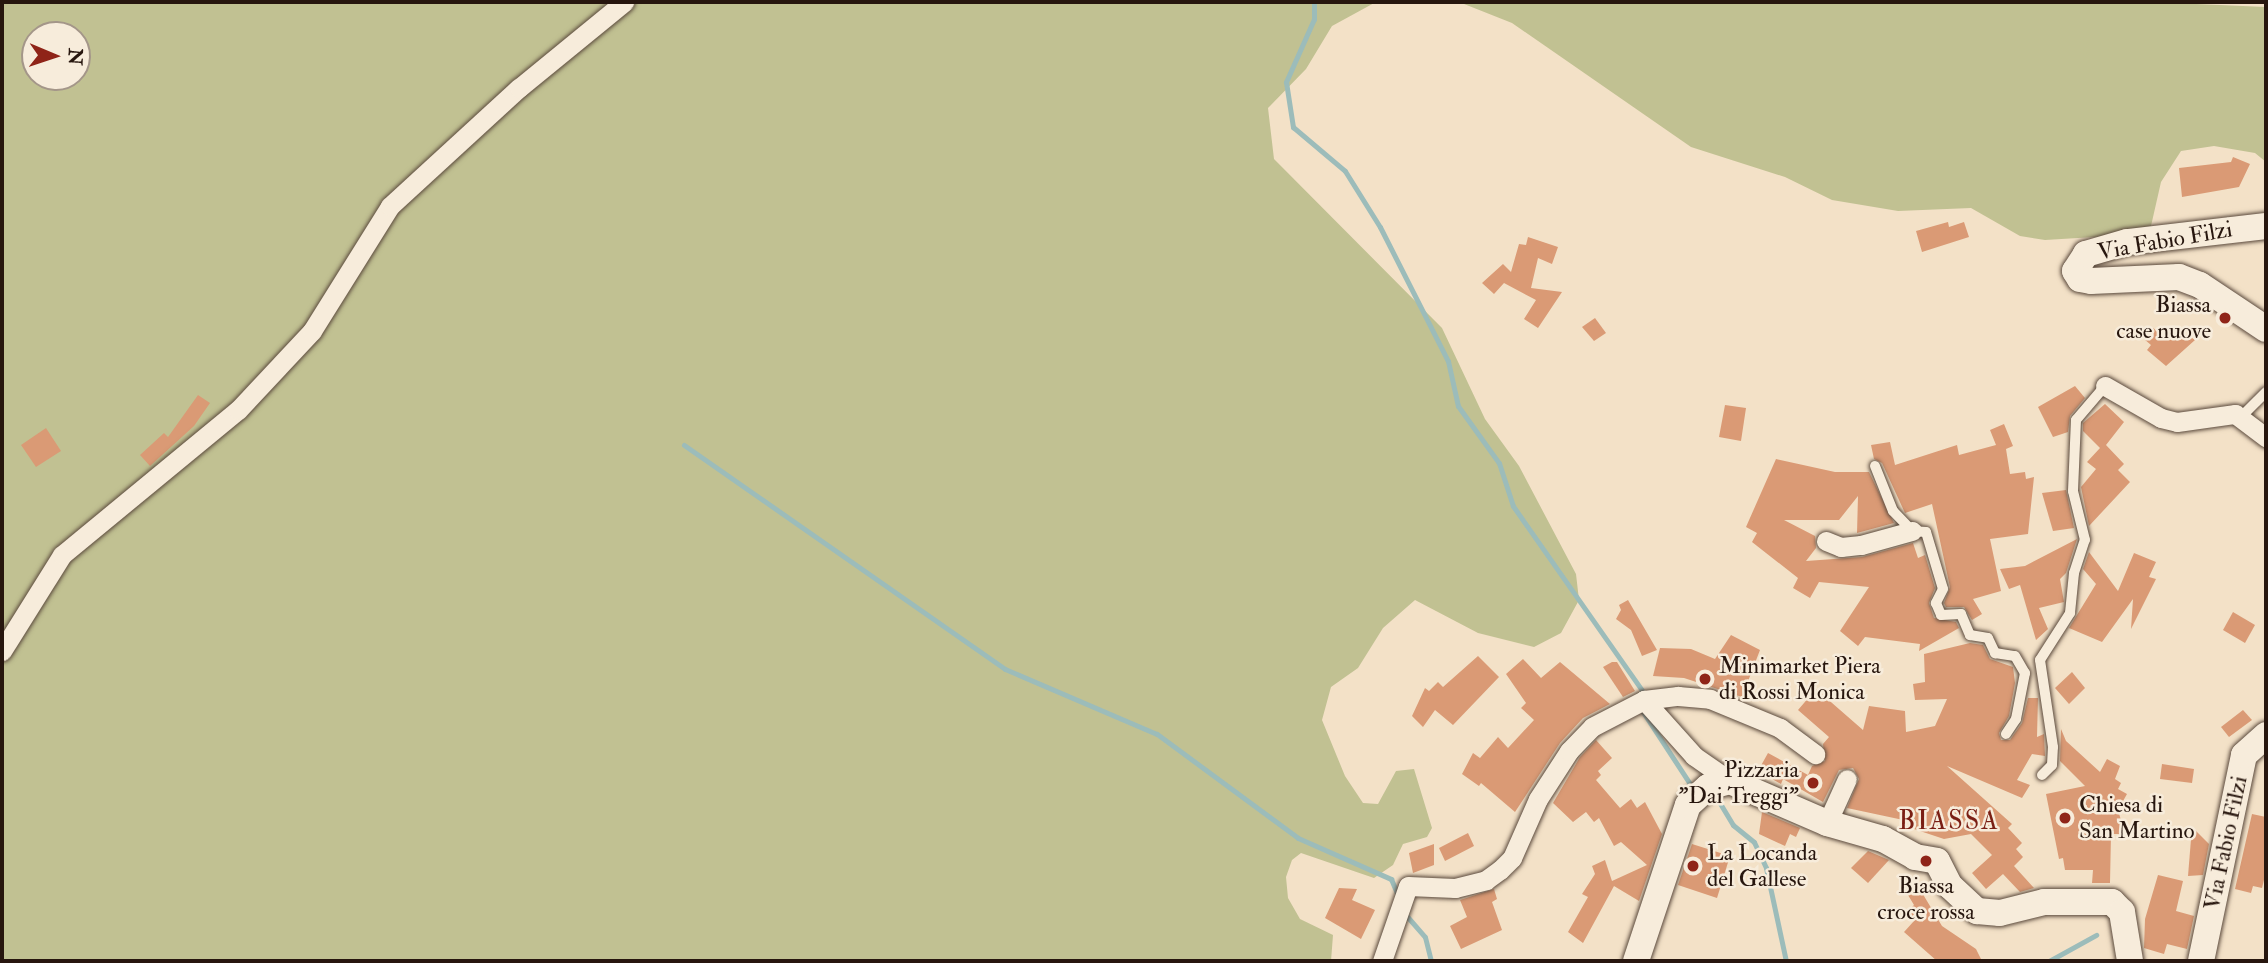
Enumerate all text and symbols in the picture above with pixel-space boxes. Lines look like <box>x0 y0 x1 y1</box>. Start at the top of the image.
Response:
north arrow <box>21 21 91 91</box>
text: N <box>63 48 87 66</box>
street label: Via Fabio Filzi <box>2095 216 2235 266</box>
place label: Biassa case nuove <box>2116 291 2211 345</box>
marker: Biassa case nuove <box>2217 310 2233 326</box>
place label: Minimarket Piera di Rossi Monica <box>1719 652 1881 706</box>
marker: Minimarket Piera di Rossi Monica <box>1697 671 1713 687</box>
place label: Pizzaria "Dai Treggi" <box>1678 756 1799 810</box>
street label: Via Fabio Filzi <box>2198 773 2254 913</box>
marker: Pizzaria "Dai Treggi" <box>1805 775 1821 791</box>
place label: Chiesa di San Martino <box>2079 791 2195 845</box>
district label: BIASSA <box>1899 806 1999 838</box>
marker: Chiesa di San Martino <box>2057 810 2073 826</box>
place label: La Locanda del Gallese <box>1707 839 1817 893</box>
marker: Biassa croce rossa <box>1918 853 1934 869</box>
marker: La Locanda del Gallese <box>1685 858 1701 874</box>
place label: Biassa croce rossa <box>1877 872 1975 926</box>

